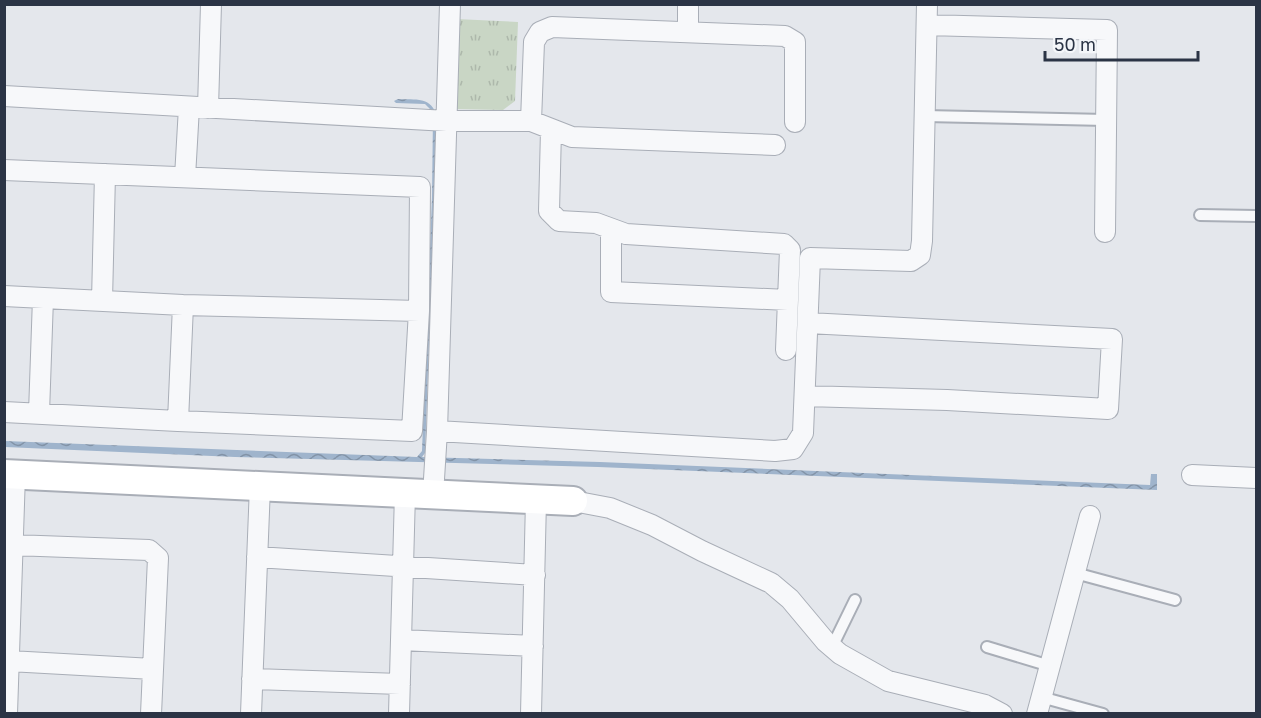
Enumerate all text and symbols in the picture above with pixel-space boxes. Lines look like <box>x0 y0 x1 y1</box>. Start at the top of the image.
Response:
scale bar <box>1045 24 1198 62</box>
text: 50 m <box>1054 33 1096 55</box>

